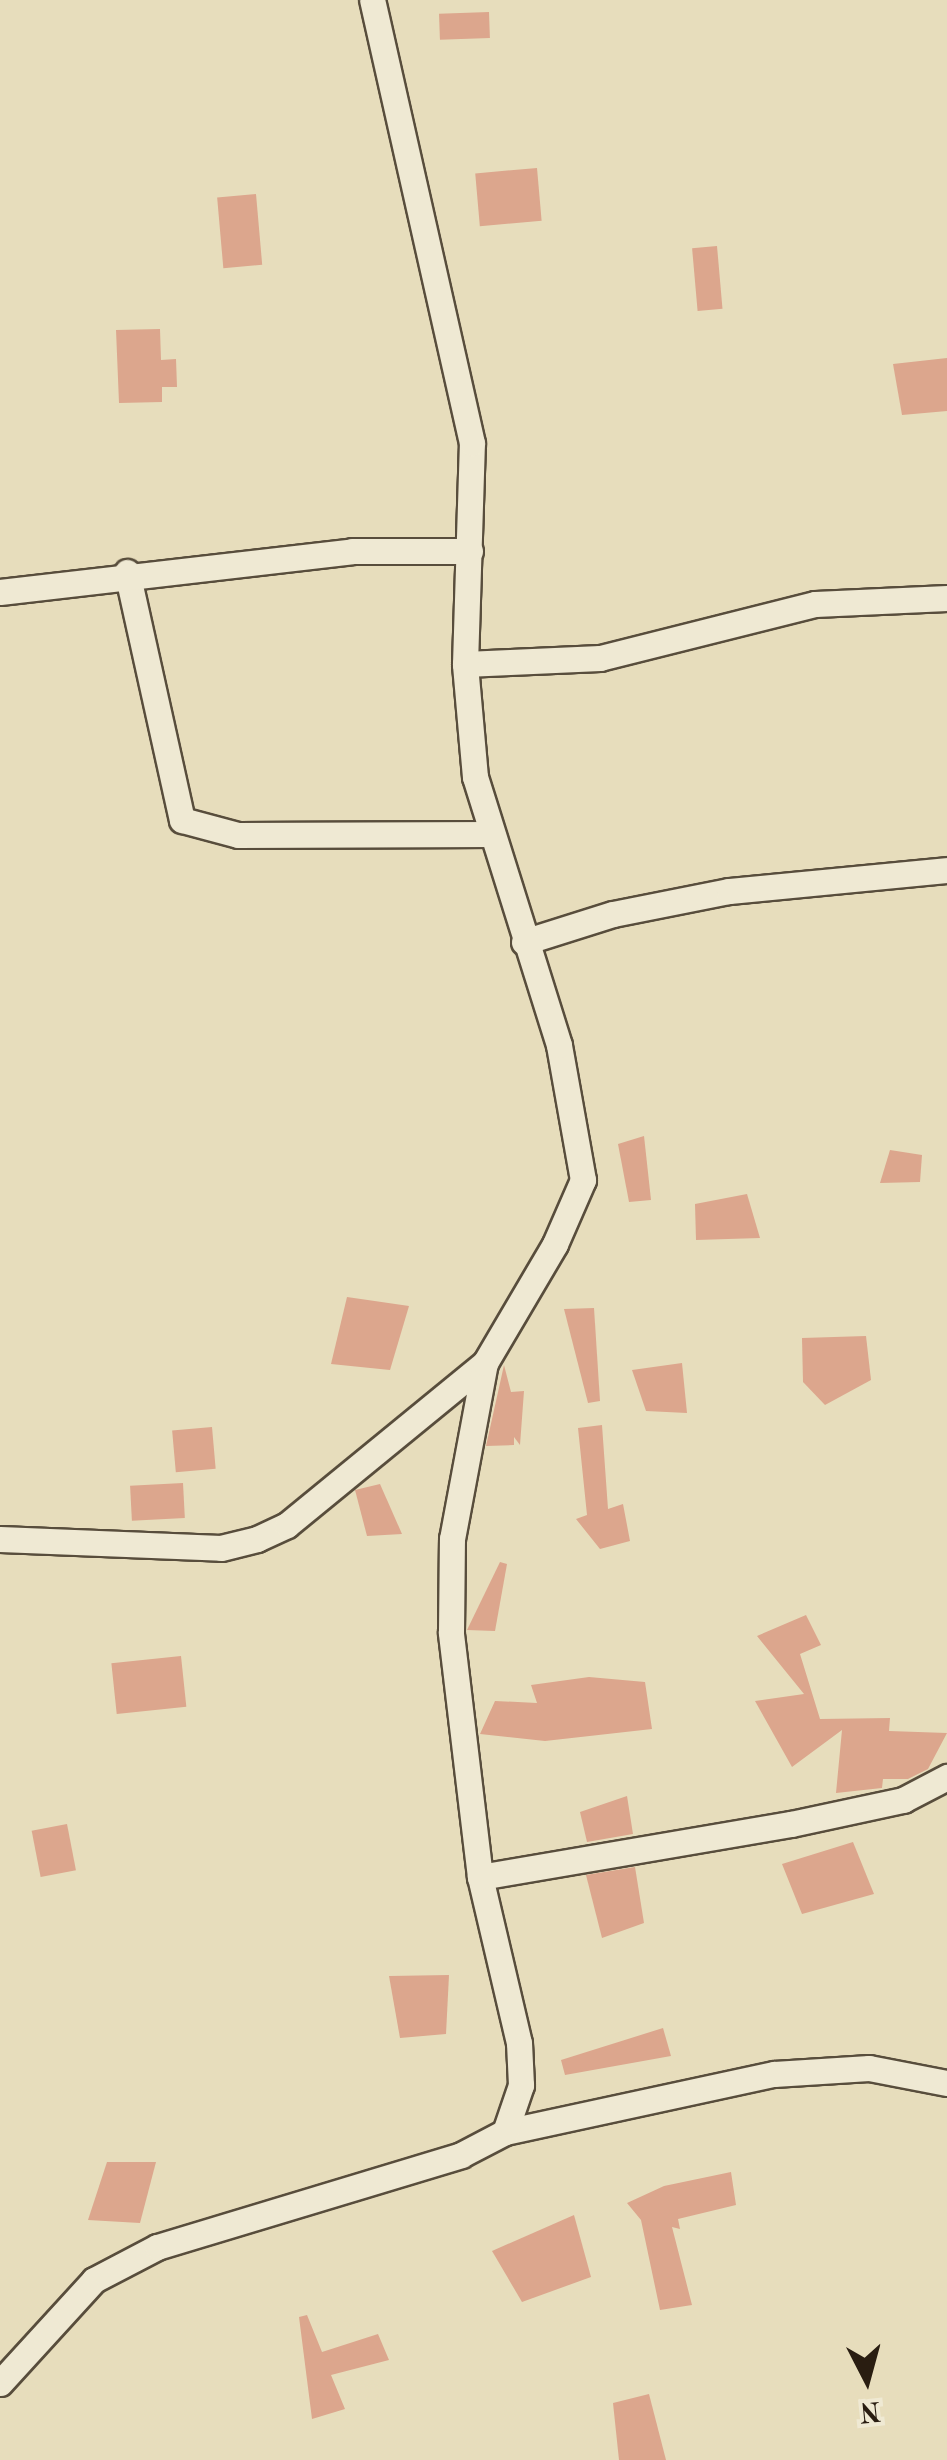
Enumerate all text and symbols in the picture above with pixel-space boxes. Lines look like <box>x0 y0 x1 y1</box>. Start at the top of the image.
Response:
north arrow <box>817 2330 917 2430</box>
text: N <box>858 2395 882 2425</box>

